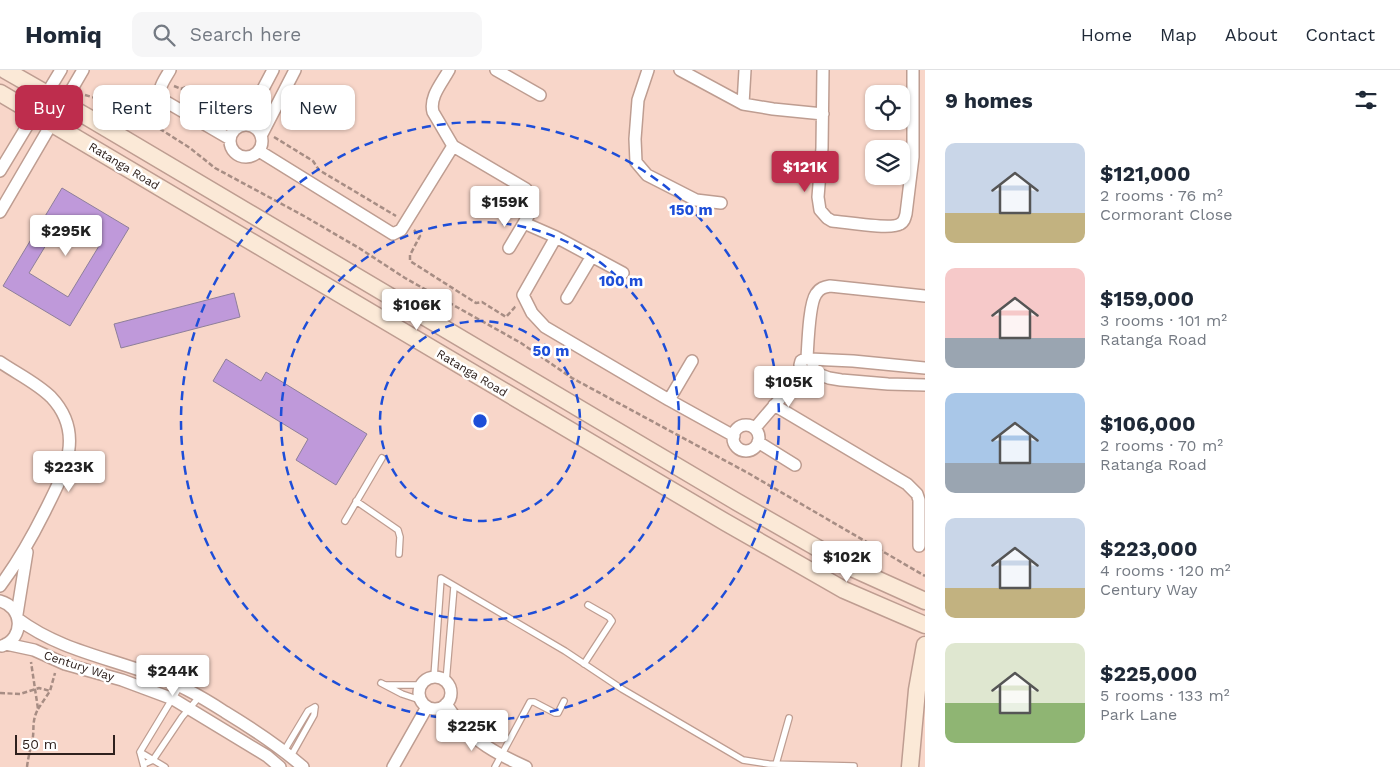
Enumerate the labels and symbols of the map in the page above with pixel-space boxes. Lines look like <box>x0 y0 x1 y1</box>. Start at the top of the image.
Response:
street label: Ratanga Road <box>86 139 162 193</box>
pin: $121K <box>770 150 840 193</box>
pin: $159K <box>470 186 540 228</box>
text: 150 m <box>669 201 713 219</box>
pin: $295K <box>31 214 101 257</box>
text: 100 m <box>599 272 643 290</box>
pin: $106K <box>382 288 452 331</box>
text: 50 m <box>533 342 569 360</box>
street label: Ratanga Road <box>434 346 510 400</box>
pin: $105K <box>754 366 824 408</box>
centre of rings <box>471 412 489 430</box>
pin: $223K <box>34 450 104 493</box>
pin: $102K <box>812 540 882 583</box>
street label: Century Way <box>42 648 117 684</box>
pin: $244K <box>138 654 208 697</box>
pin: $225K <box>437 710 507 752</box>
scale bar <box>15 732 115 755</box>

